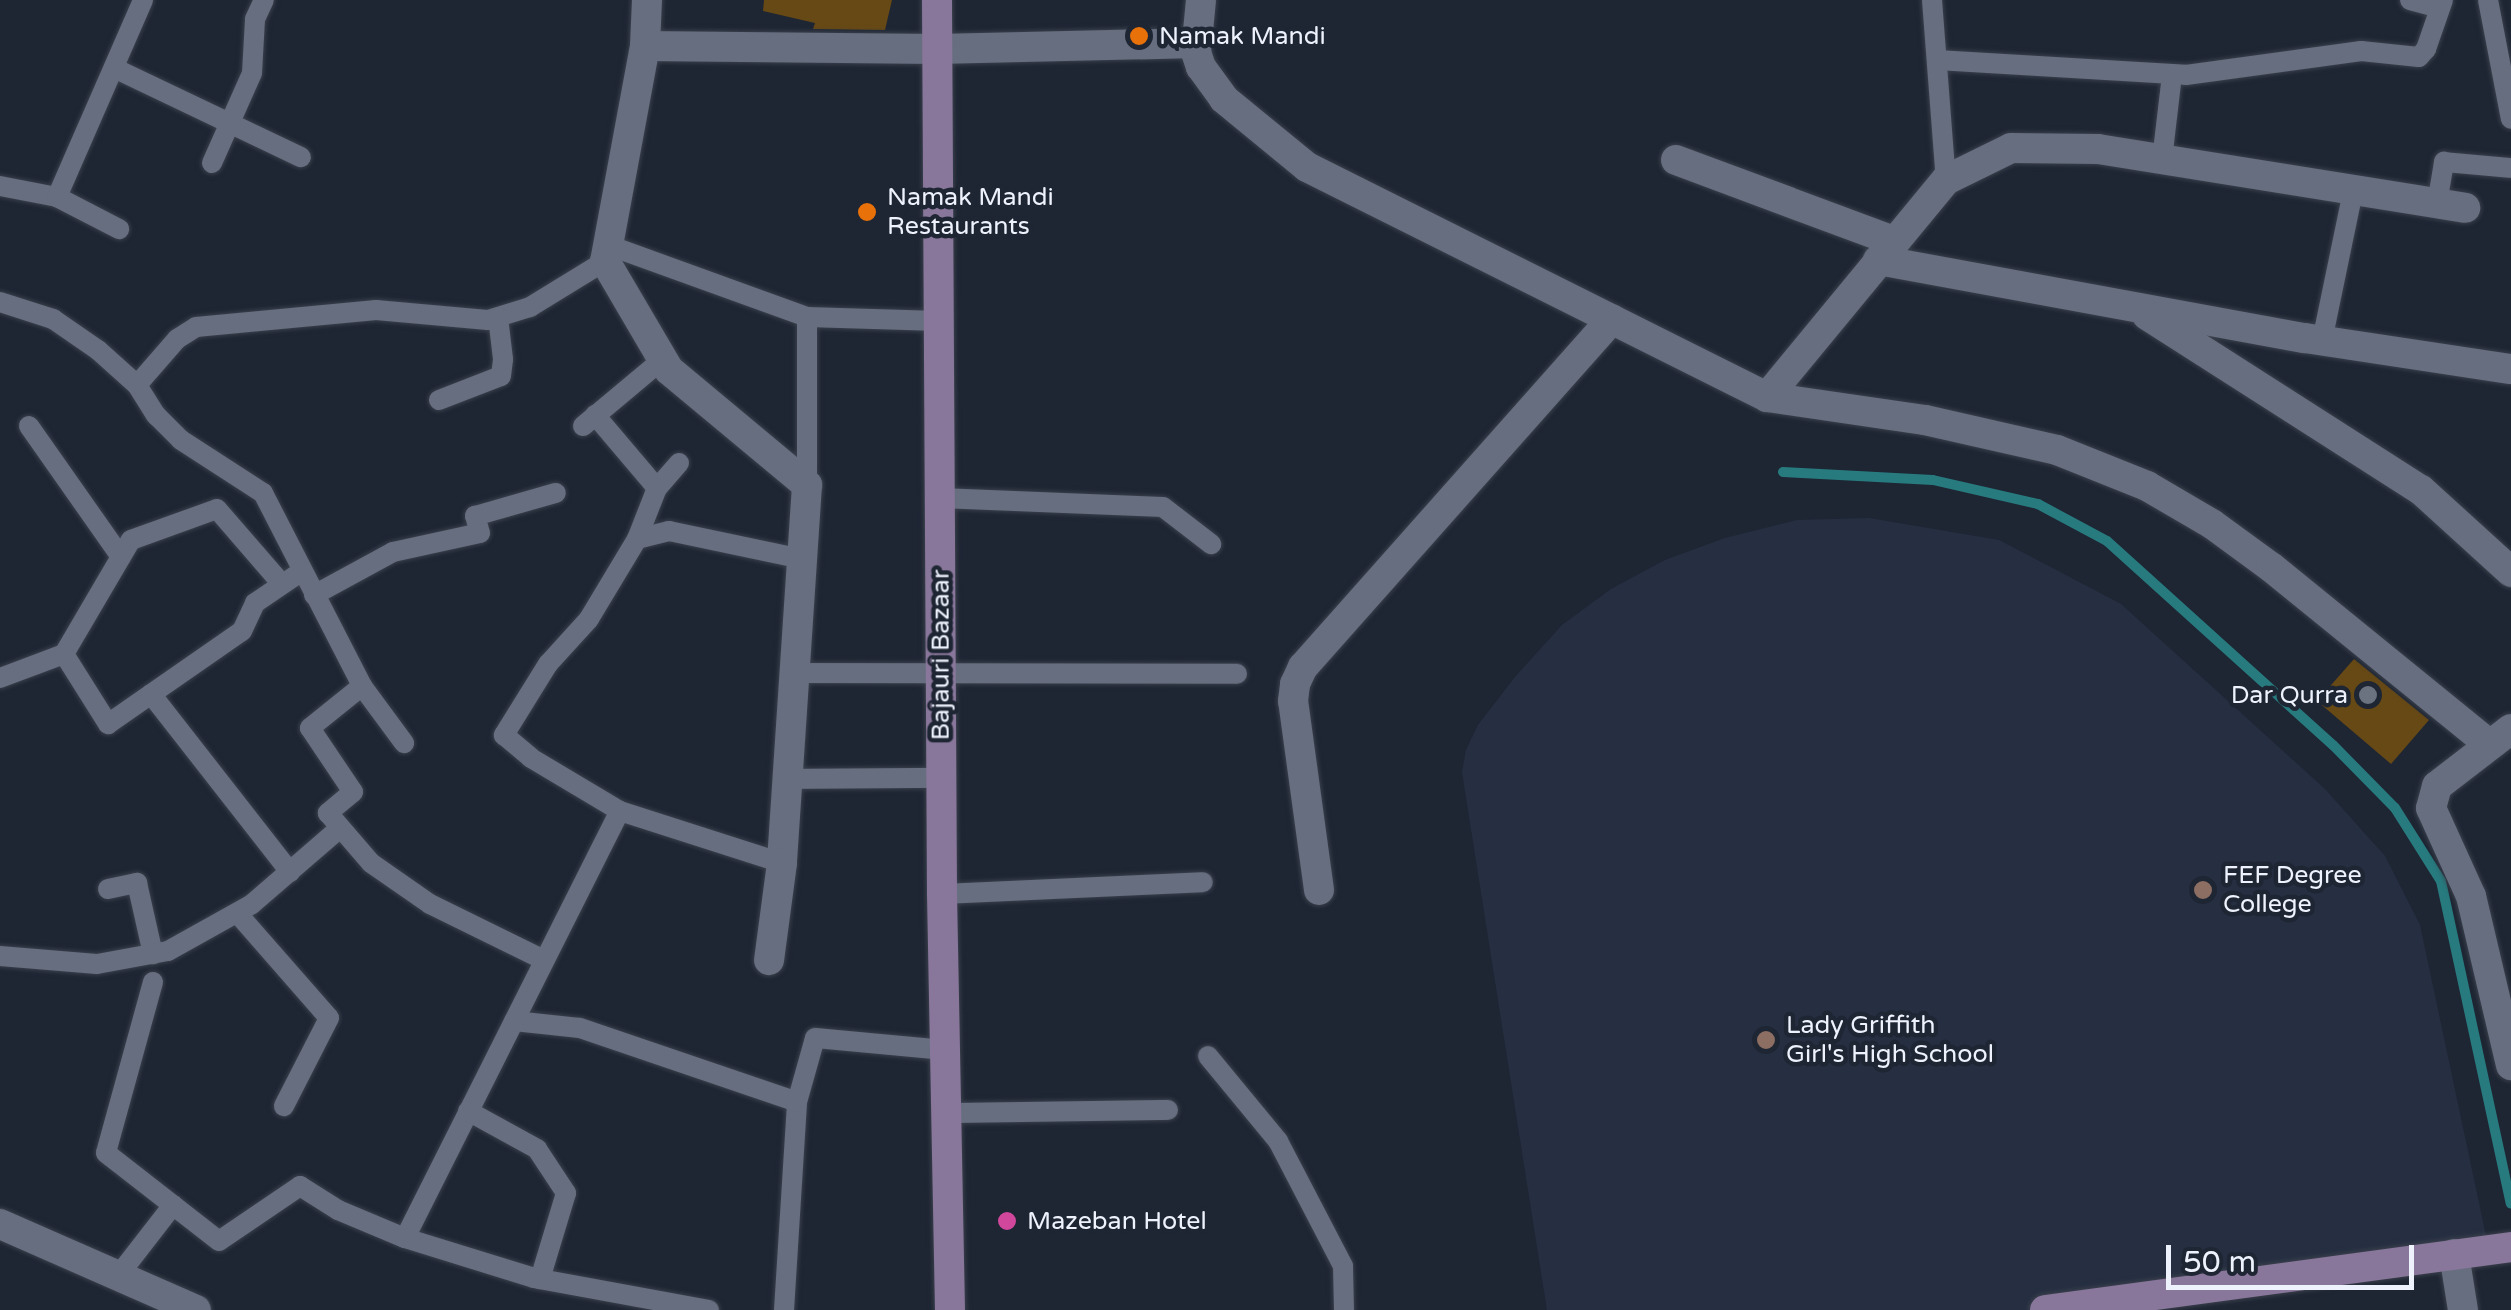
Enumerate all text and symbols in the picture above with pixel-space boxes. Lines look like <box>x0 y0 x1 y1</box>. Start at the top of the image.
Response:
place label: Namak Mandi <box>1159 21 1326 51</box>
marker: Namak Mandi <box>1128 25 1150 47</box>
place label: Namak Mandi Restaurants <box>887 183 1054 242</box>
marker: Namak Mandi Restaurants <box>856 201 878 223</box>
street label: Bajauri Bazaar <box>926 570 956 740</box>
place label: Dar Qurra <box>2231 680 2348 710</box>
marker: Dar Qurra <box>2357 684 2379 706</box>
place label: FEF Degree College <box>2223 861 2362 920</box>
marker: FEF Degree College <box>2192 879 2214 901</box>
place label: Lady Griffith Girl's High School <box>1786 1011 1994 1070</box>
marker: Lady Griffith Girl's High School <box>1755 1029 1777 1051</box>
place label: Mazeban Hotel <box>1027 1206 1207 1236</box>
marker: Mazeban Hotel <box>996 1210 1018 1232</box>
scale bar <box>2171 1225 2418 1287</box>
text: 50 m <box>2183 1244 2256 1281</box>

